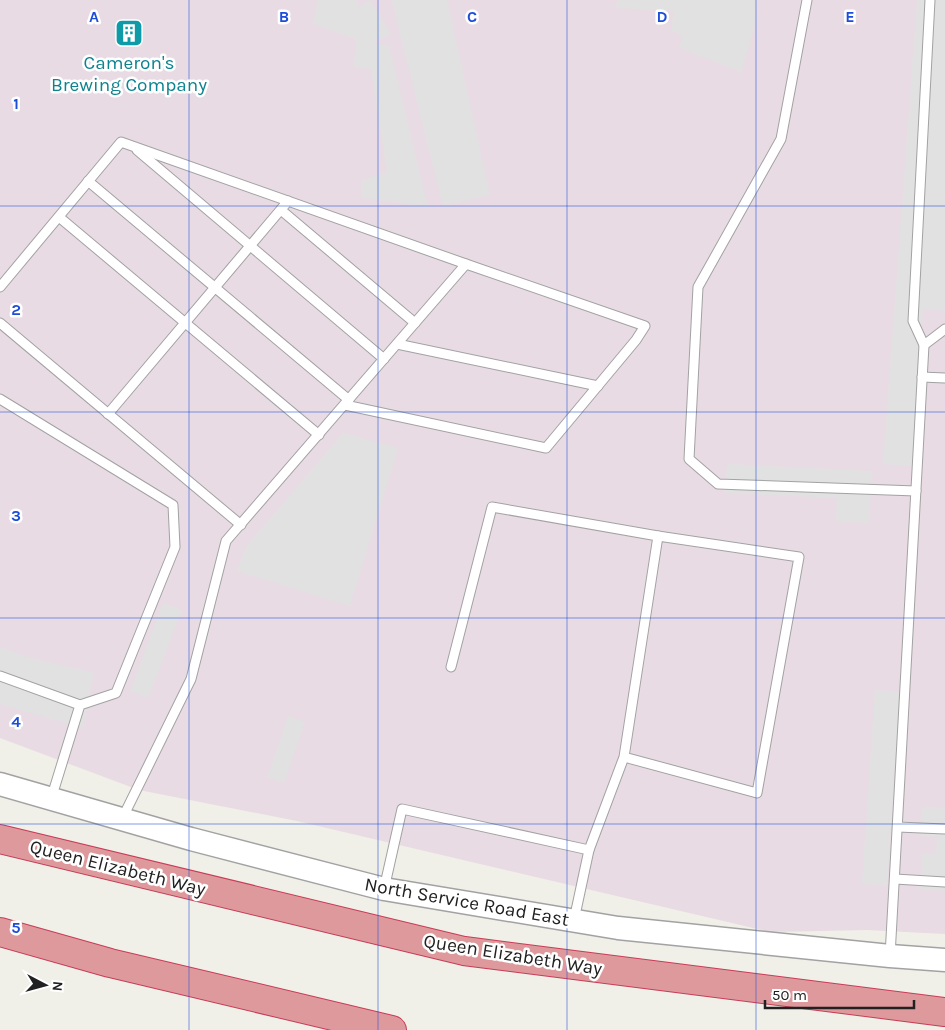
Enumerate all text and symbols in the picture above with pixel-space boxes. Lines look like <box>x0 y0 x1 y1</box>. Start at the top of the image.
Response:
text: A <box>89 7 99 26</box>
text: B <box>279 7 289 26</box>
text: C <box>467 7 477 26</box>
text: D <box>657 7 668 26</box>
text: E <box>845 7 855 26</box>
building icon: Cameron's Brewing Company <box>114 18 144 48</box>
place label: Cameron's Brewing Company <box>51 52 207 96</box>
text: 1 <box>13 94 19 113</box>
text: 2 <box>11 300 21 319</box>
text: 3 <box>11 506 21 525</box>
text: 4 <box>11 712 21 731</box>
street label: Queen Elizabeth Way <box>28 835 208 900</box>
street label: North Service Road East <box>363 873 571 931</box>
text: 5 <box>11 918 21 937</box>
street label: Queen Elizabeth Way <box>422 930 604 980</box>
north arrow <box>20 960 70 1010</box>
scale bar <box>765 978 914 1010</box>
text: N <box>48 980 66 992</box>
text: 50 m <box>772 986 807 1004</box>

